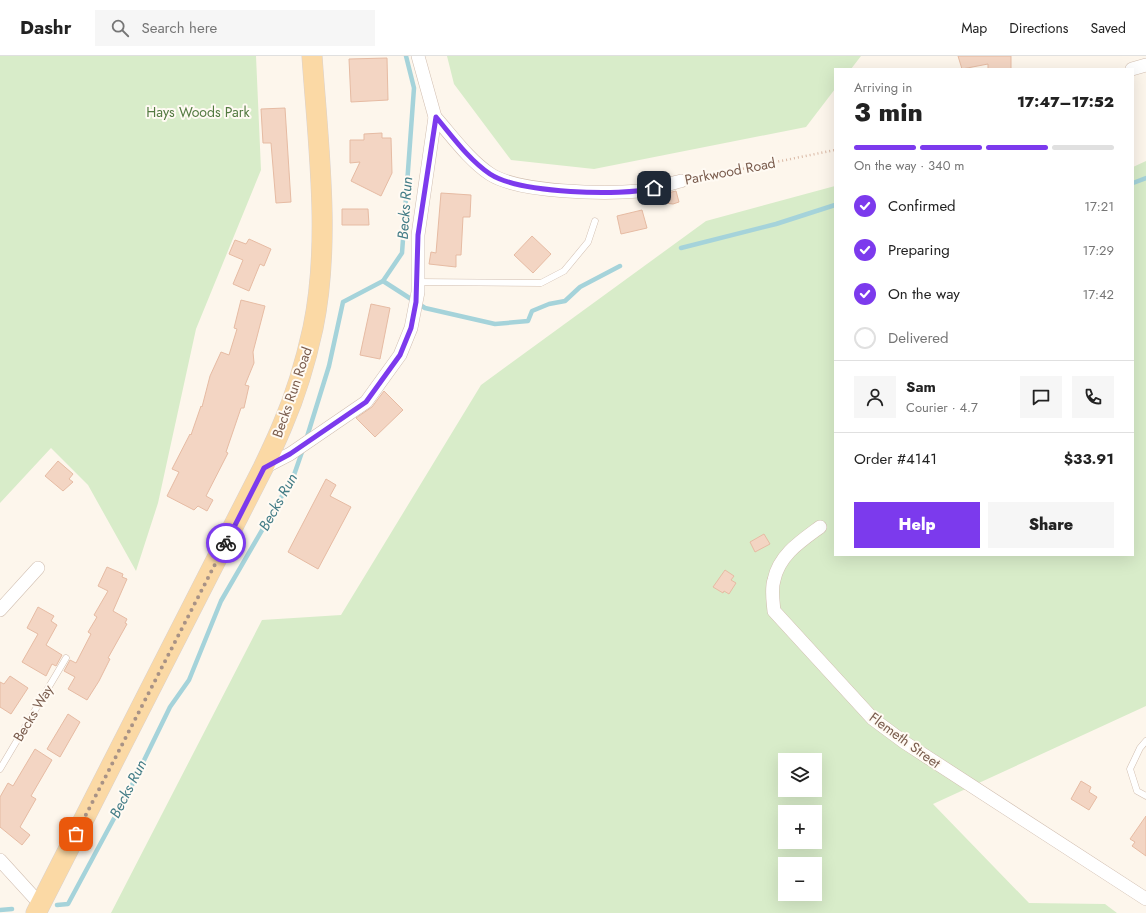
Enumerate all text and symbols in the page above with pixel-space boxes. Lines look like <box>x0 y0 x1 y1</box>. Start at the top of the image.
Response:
search box <box>95 10 375 46</box>
text: Dashr <box>20 14 71 41</box>
icon: search <box>109 17 131 39</box>
text: Search here <box>141 17 217 39</box>
text: Map <box>961 18 987 38</box>
text: Directions <box>1009 18 1069 38</box>
text: Saved <box>1091 18 1126 38</box>
text: Arriving in <box>854 78 912 97</box>
text: 17:47–17:52 <box>1017 91 1114 113</box>
text: 3 min <box>854 93 923 131</box>
park label: Hays Woods Park <box>146 102 251 122</box>
street label: Parkwood Road <box>683 152 777 190</box>
text: On the way · 340 m <box>854 156 965 175</box>
pin <box>637 171 671 205</box>
water label: Becks Run <box>392 176 418 240</box>
icon: home <box>643 177 665 199</box>
icon: check <box>854 195 876 217</box>
text: Confirmed <box>888 195 956 217</box>
text: 17:21 <box>1084 197 1114 216</box>
icon: check <box>854 239 876 261</box>
text: Preparing <box>888 239 950 261</box>
text: 17:29 <box>1083 241 1114 260</box>
icon: check <box>854 283 876 305</box>
text: On the way <box>888 283 960 305</box>
text: 17:42 <box>1082 285 1114 304</box>
text: Delivered <box>888 327 949 349</box>
street label: Becks Run Road <box>267 344 317 440</box>
button: person <box>854 376 896 418</box>
text: Sam <box>906 376 936 398</box>
button: chat <box>1020 376 1062 418</box>
button: phone <box>1072 376 1114 418</box>
text: Courier · 4.7 <box>906 398 978 417</box>
text: Order #4141 <box>854 448 937 470</box>
text: $33.91 <box>1064 448 1114 470</box>
water label: Becks Run <box>253 469 303 535</box>
button: Help <box>854 502 980 548</box>
button: Share <box>988 502 1114 548</box>
courier <box>206 523 246 563</box>
icon: bike <box>215 532 237 554</box>
street label: Becks Way <box>8 680 58 745</box>
street label: Flemeth Street <box>865 707 945 773</box>
map controls <box>778 753 822 901</box>
button: layers <box>778 753 822 797</box>
water label: Becks Run <box>104 756 152 822</box>
button: + <box>778 805 822 849</box>
pin <box>59 817 93 851</box>
icon: bag <box>65 823 87 845</box>
button: − <box>778 857 822 901</box>

